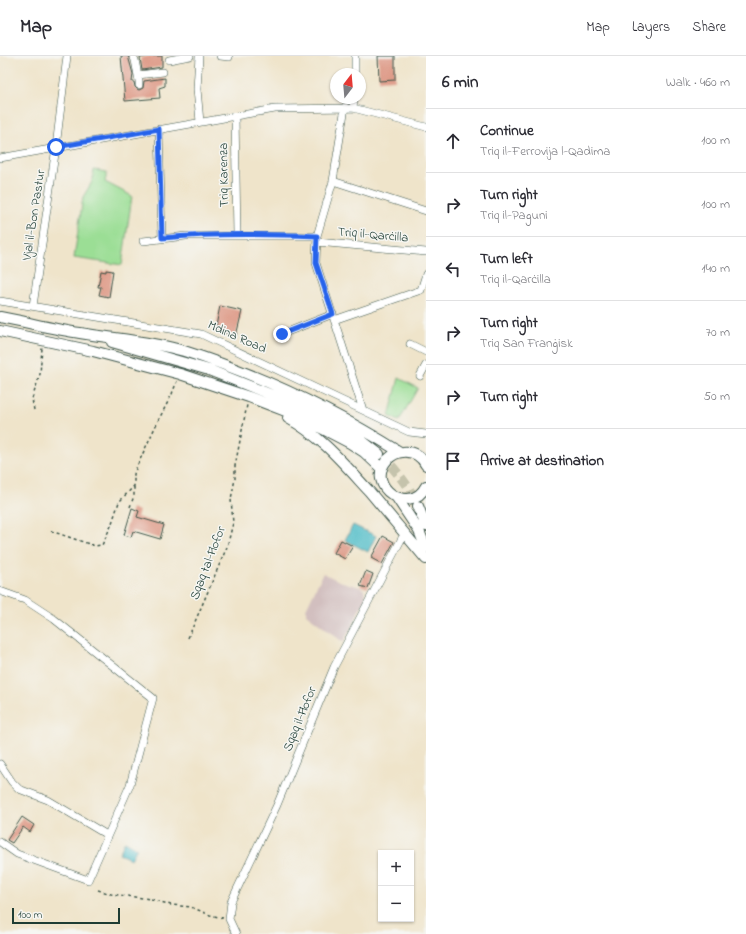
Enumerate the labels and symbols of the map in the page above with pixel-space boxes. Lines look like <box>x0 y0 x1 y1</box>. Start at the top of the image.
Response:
north arrow <box>330 68 366 104</box>
route start <box>47 138 65 156</box>
street label: Triq Karenza <box>214 143 234 207</box>
street label: Vjal il-Bon Pastur <box>17 167 51 263</box>
street label: Triq il-Qarċilla <box>337 222 409 248</box>
street label: Mdina Road <box>205 316 270 359</box>
route end <box>273 325 291 343</box>
street label: Sqaq tal-Ħofor <box>185 523 231 603</box>
street label: Sqaq il-Ħofor <box>278 683 322 754</box>
scale bar <box>12 906 120 925</box>

